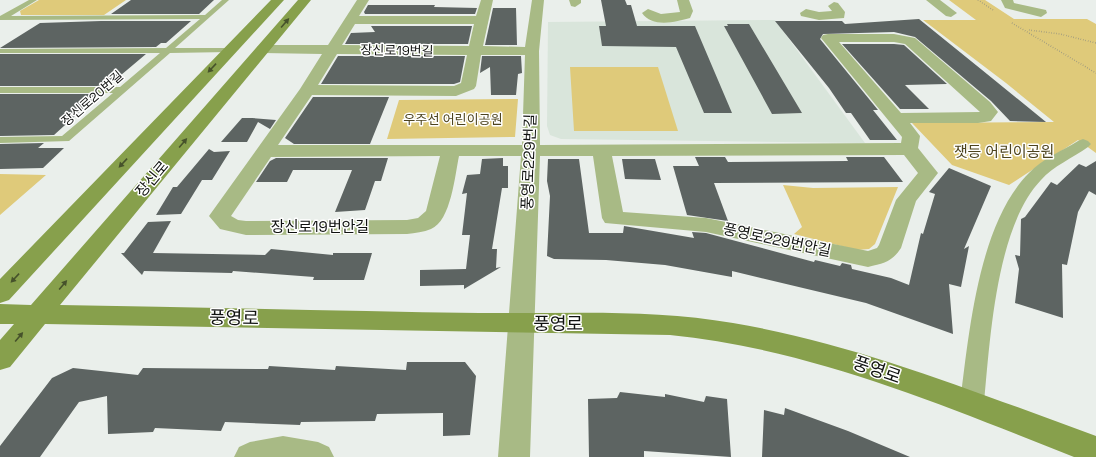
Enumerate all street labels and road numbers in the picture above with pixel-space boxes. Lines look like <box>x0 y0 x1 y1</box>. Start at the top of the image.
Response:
street label: 장신로19번길 <box>360 41 434 60</box>
street label: 장신로20번길 <box>58 67 127 130</box>
street label: 풍영로229번길 <box>517 114 540 210</box>
street label: 장신로 <box>131 157 172 201</box>
street label: 장신로19번안길 <box>271 217 369 236</box>
street label: 풍영로229번안길 <box>721 219 833 260</box>
street label: 풍영로 <box>209 306 259 329</box>
street label: 풍영로 <box>533 312 583 335</box>
street label: 풍영로 <box>850 351 904 388</box>

